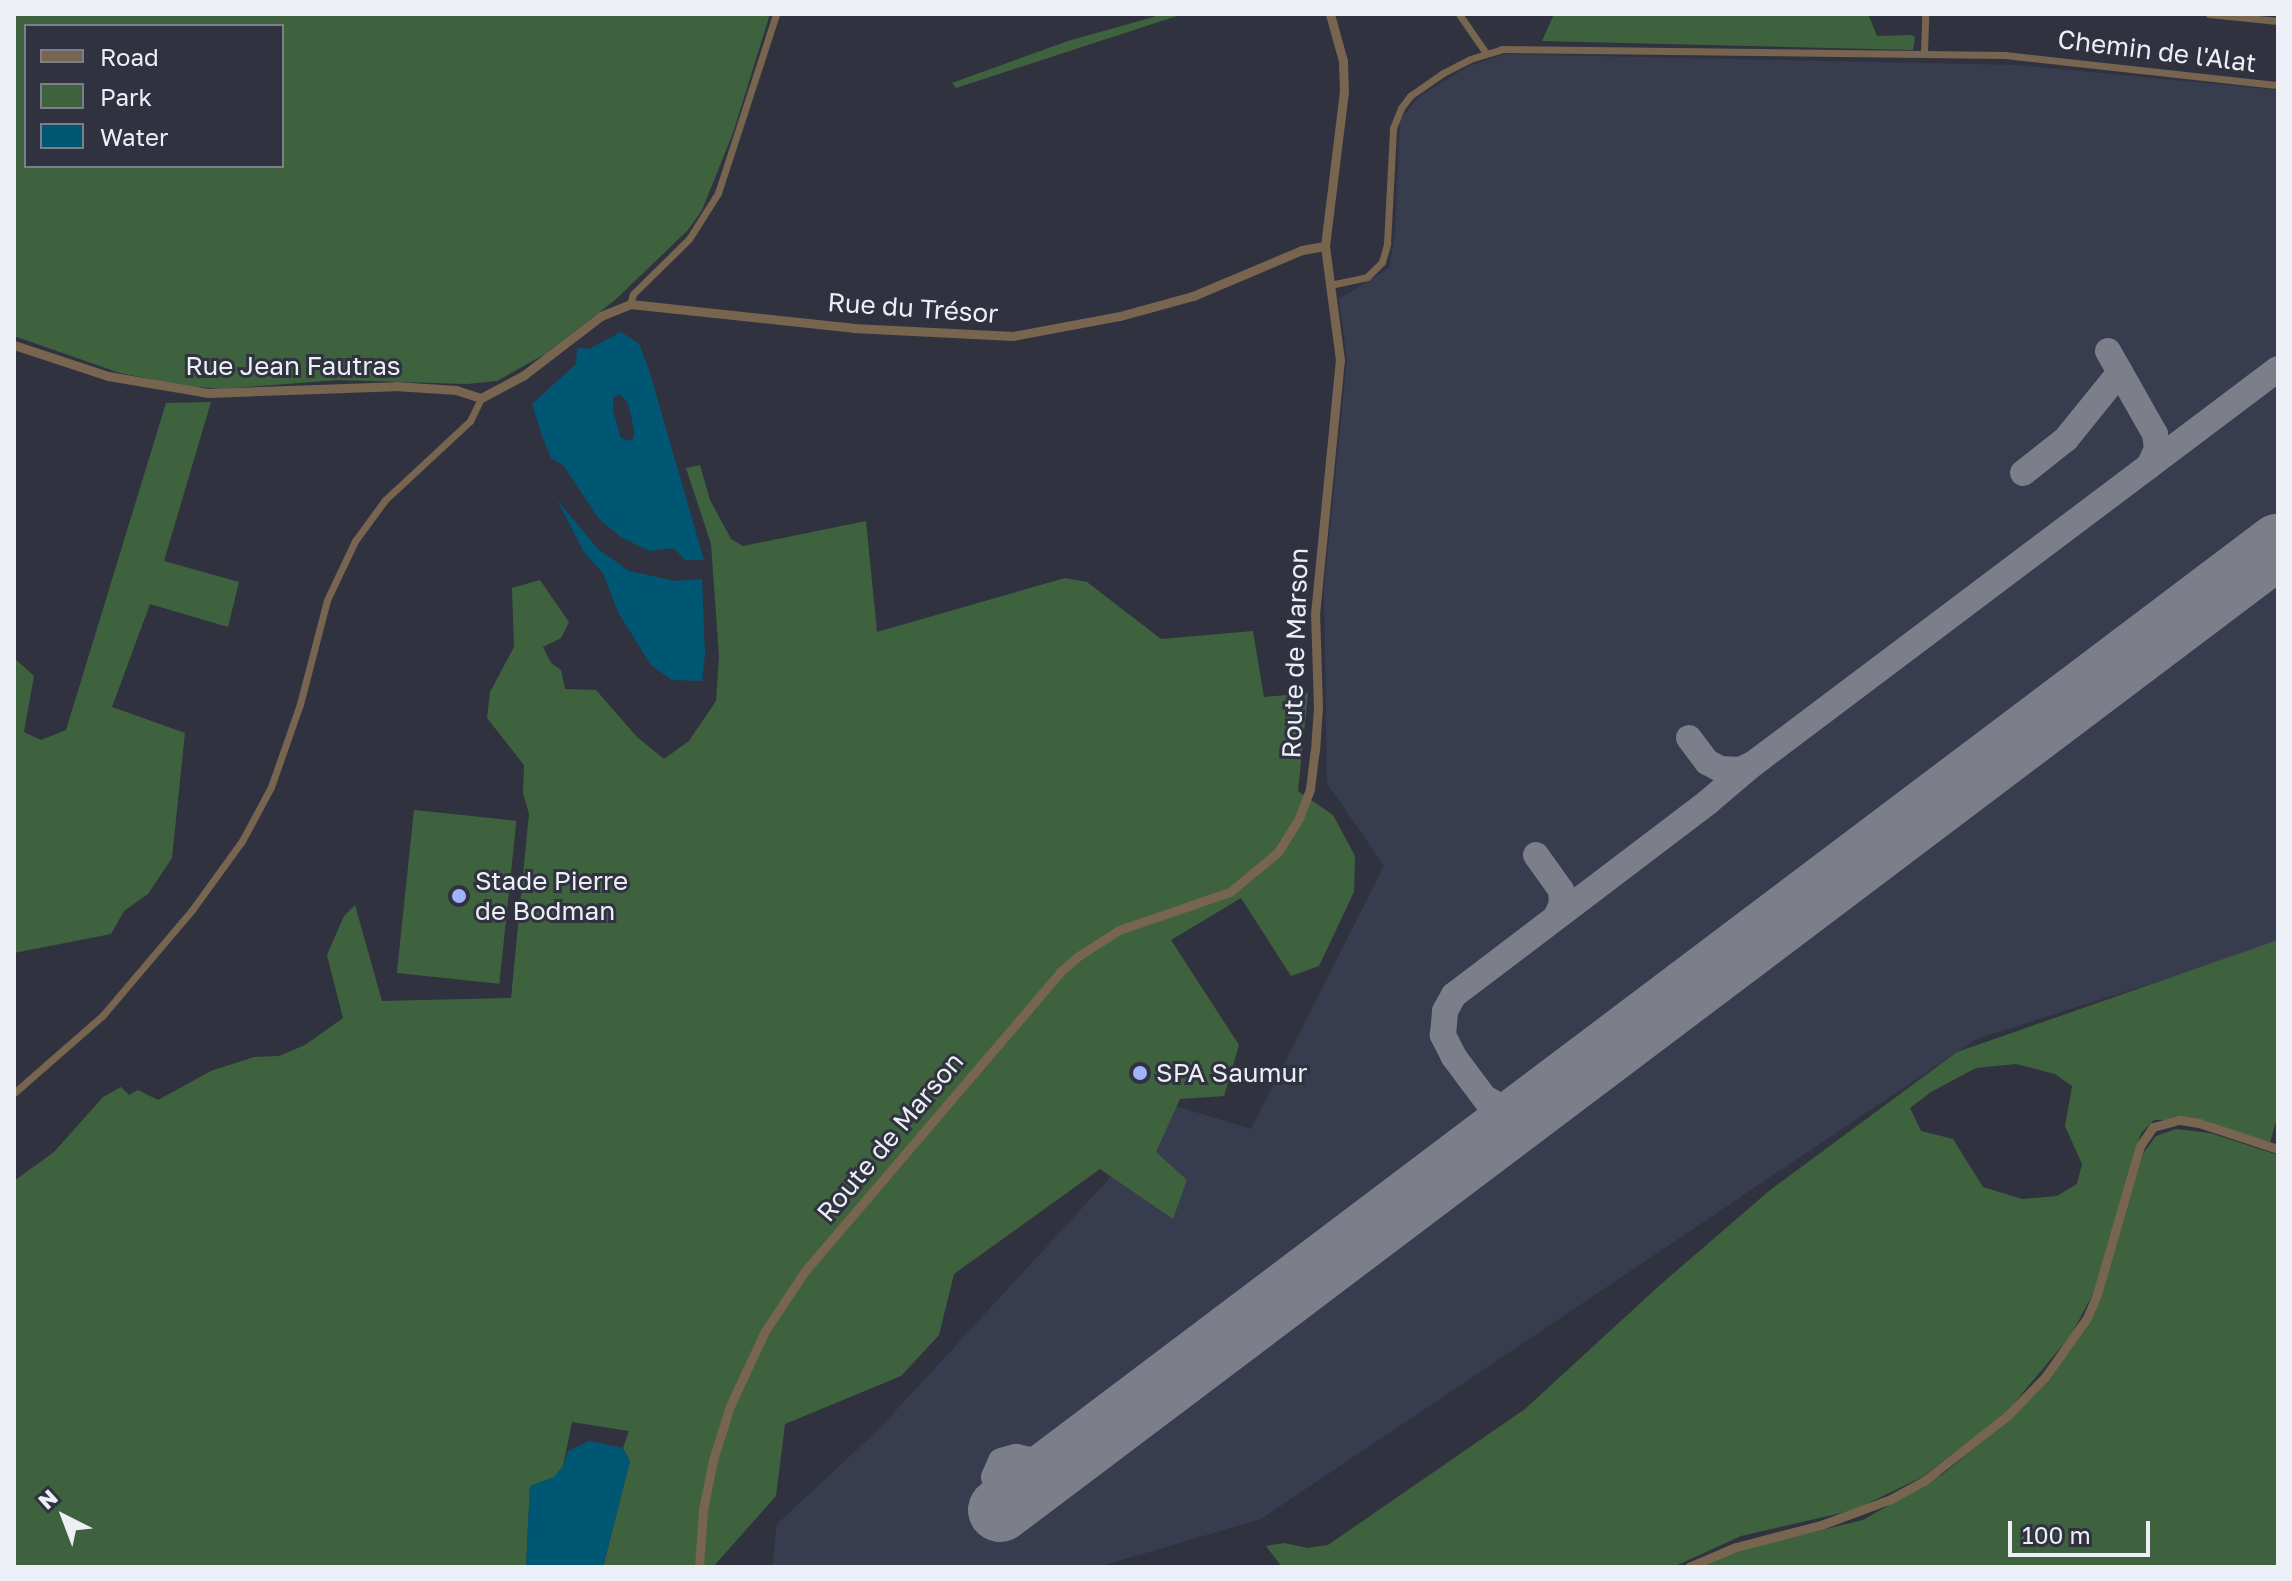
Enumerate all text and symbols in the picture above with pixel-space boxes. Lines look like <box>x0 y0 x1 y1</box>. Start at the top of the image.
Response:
street label: Chemin de l'Alat <box>2056 23 2258 79</box>
legend <box>24 24 284 168</box>
text: Road <box>100 42 159 71</box>
text: Park <box>100 82 152 111</box>
text: Water <box>100 122 168 151</box>
street label: Rue du Trésor <box>827 286 999 330</box>
street label: Rue Jean Fautras <box>185 350 401 382</box>
street label: Route de Marson <box>1276 547 1314 759</box>
place label: Stade Pierre de Bodman <box>475 865 628 926</box>
marker: Stade Pierre de Bodman <box>450 887 468 905</box>
street label: Route de Marson <box>810 1046 970 1228</box>
place label: SPA Saumur <box>1156 1057 1307 1089</box>
marker: SPA Saumur <box>1131 1064 1149 1082</box>
north arrow <box>24 1477 104 1557</box>
text: N <box>32 1483 63 1514</box>
scale bar <box>2012 1505 2154 1555</box>
text: 100 m <box>2022 1520 2091 1549</box>

